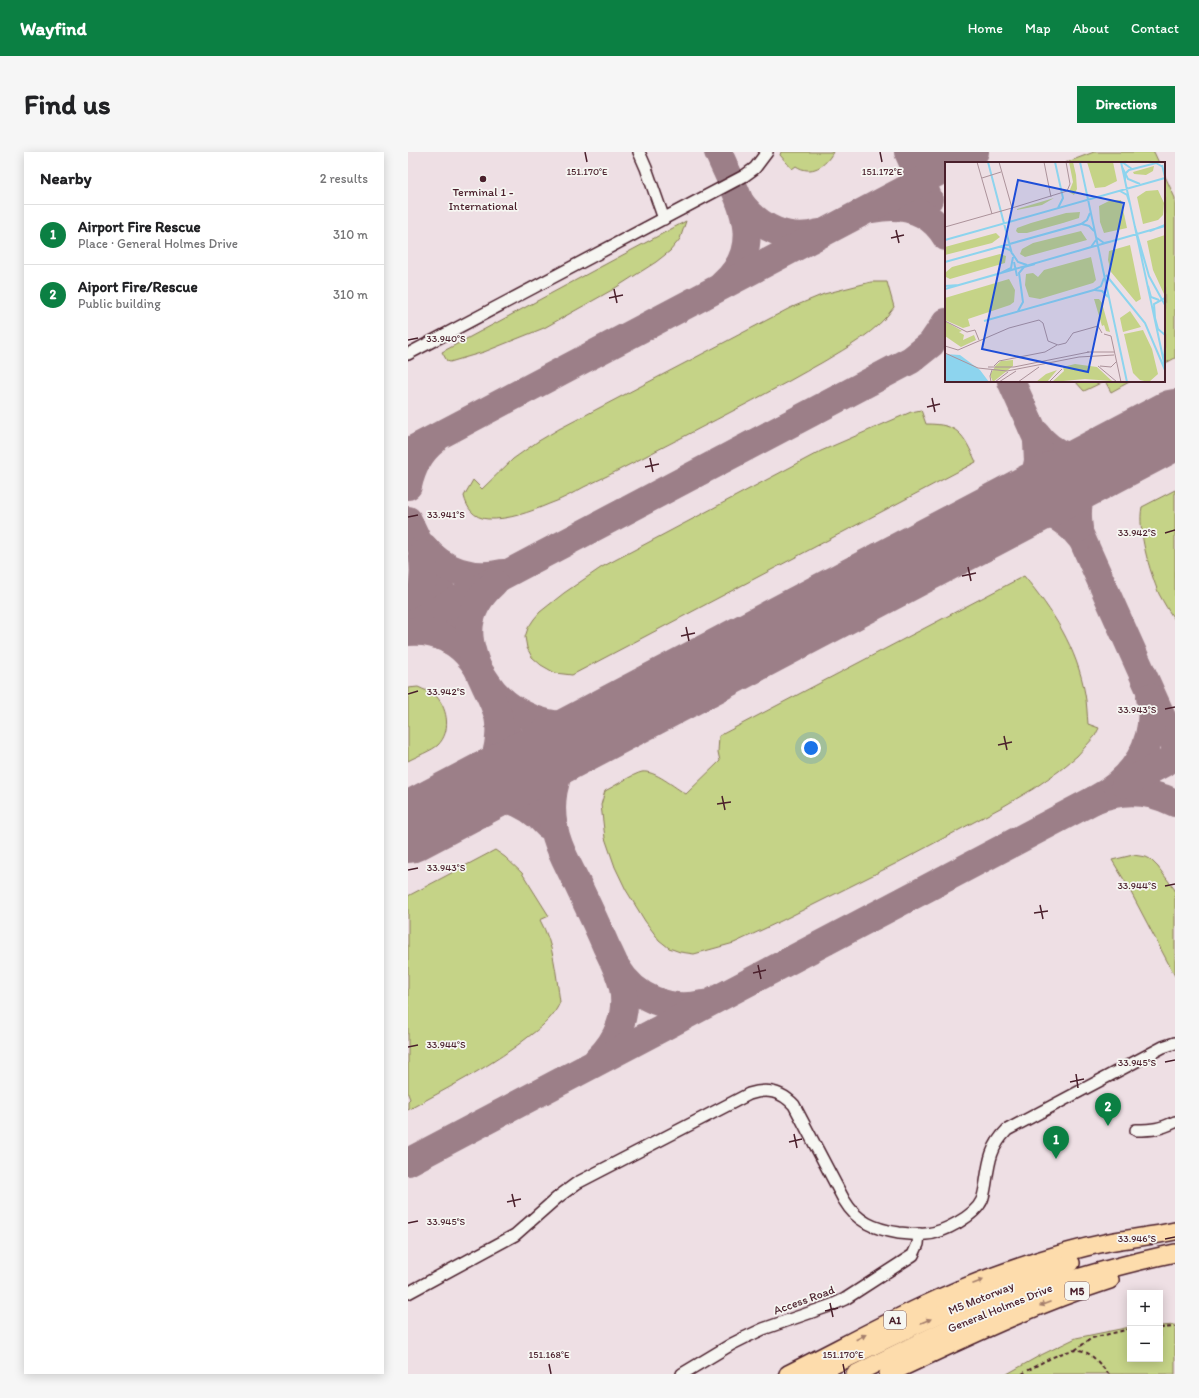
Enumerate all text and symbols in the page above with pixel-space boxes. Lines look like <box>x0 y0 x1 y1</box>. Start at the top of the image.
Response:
text: Wayfind <box>20 17 87 40</box>
text: Home <box>968 20 1003 37</box>
text: Map <box>1025 20 1051 37</box>
text: About <box>1073 20 1109 37</box>
text: Contact <box>1131 20 1179 37</box>
button: Directions <box>1077 86 1175 123</box>
text: Find us <box>24 87 111 121</box>
inset map <box>945 162 1165 382</box>
text: 151.170°E <box>566 165 608 178</box>
text: 151.172°E <box>862 165 903 178</box>
text: Nearby <box>40 168 92 188</box>
text: 2 results <box>320 171 368 186</box>
marker: Terminal 1 - International <box>478 174 488 184</box>
place label: Terminal 1 - International <box>449 185 518 213</box>
text: Airport Fire Rescue <box>78 218 201 236</box>
text: 1 <box>50 227 56 242</box>
text: 310 m <box>333 227 368 242</box>
text: Place · General Holmes Drive <box>78 236 238 251</box>
text: Aiport Fire/Rescue <box>78 278 198 296</box>
text: 2 <box>50 287 56 302</box>
text: 310 m <box>333 287 368 302</box>
text: Public building <box>78 296 161 311</box>
text: 33.940°S <box>426 332 466 345</box>
text: 33.941°S <box>427 508 465 521</box>
text: 33.942°S <box>1118 526 1157 539</box>
text: 33.942°S <box>427 685 466 698</box>
text: 33.943°S <box>1118 703 1157 716</box>
your location <box>801 738 821 758</box>
text: 33.943°S <box>427 861 466 874</box>
text: 33.944°S <box>1117 879 1157 892</box>
text: 33.944°S <box>426 1038 466 1051</box>
text: 33.945°S <box>1118 1056 1157 1069</box>
pin: 2 <box>1095 1093 1121 1126</box>
pin: 1 <box>1043 1126 1069 1159</box>
text: 33.945°S <box>427 1215 466 1228</box>
text: 33.946°S <box>1118 1232 1157 1245</box>
street label: M5 Motorway <box>946 1278 1016 1317</box>
one-way arrow <box>973 1278 985 1284</box>
street label: General Holmes Drive <box>946 1280 1055 1335</box>
street label: Access Road <box>772 1282 837 1318</box>
road number: M5 <box>1065 1282 1089 1300</box>
map controls <box>1127 1290 1163 1362</box>
button: + <box>1127 1290 1163 1326</box>
one-way arrow <box>1039 1301 1051 1307</box>
road number: A1 <box>884 1311 906 1329</box>
one-way arrow <box>920 1318 931 1324</box>
button: − <box>1127 1326 1163 1362</box>
one-way arrow <box>855 1334 866 1341</box>
text: 151.168°E <box>529 1348 570 1361</box>
text: 151.170°E <box>822 1348 864 1361</box>

